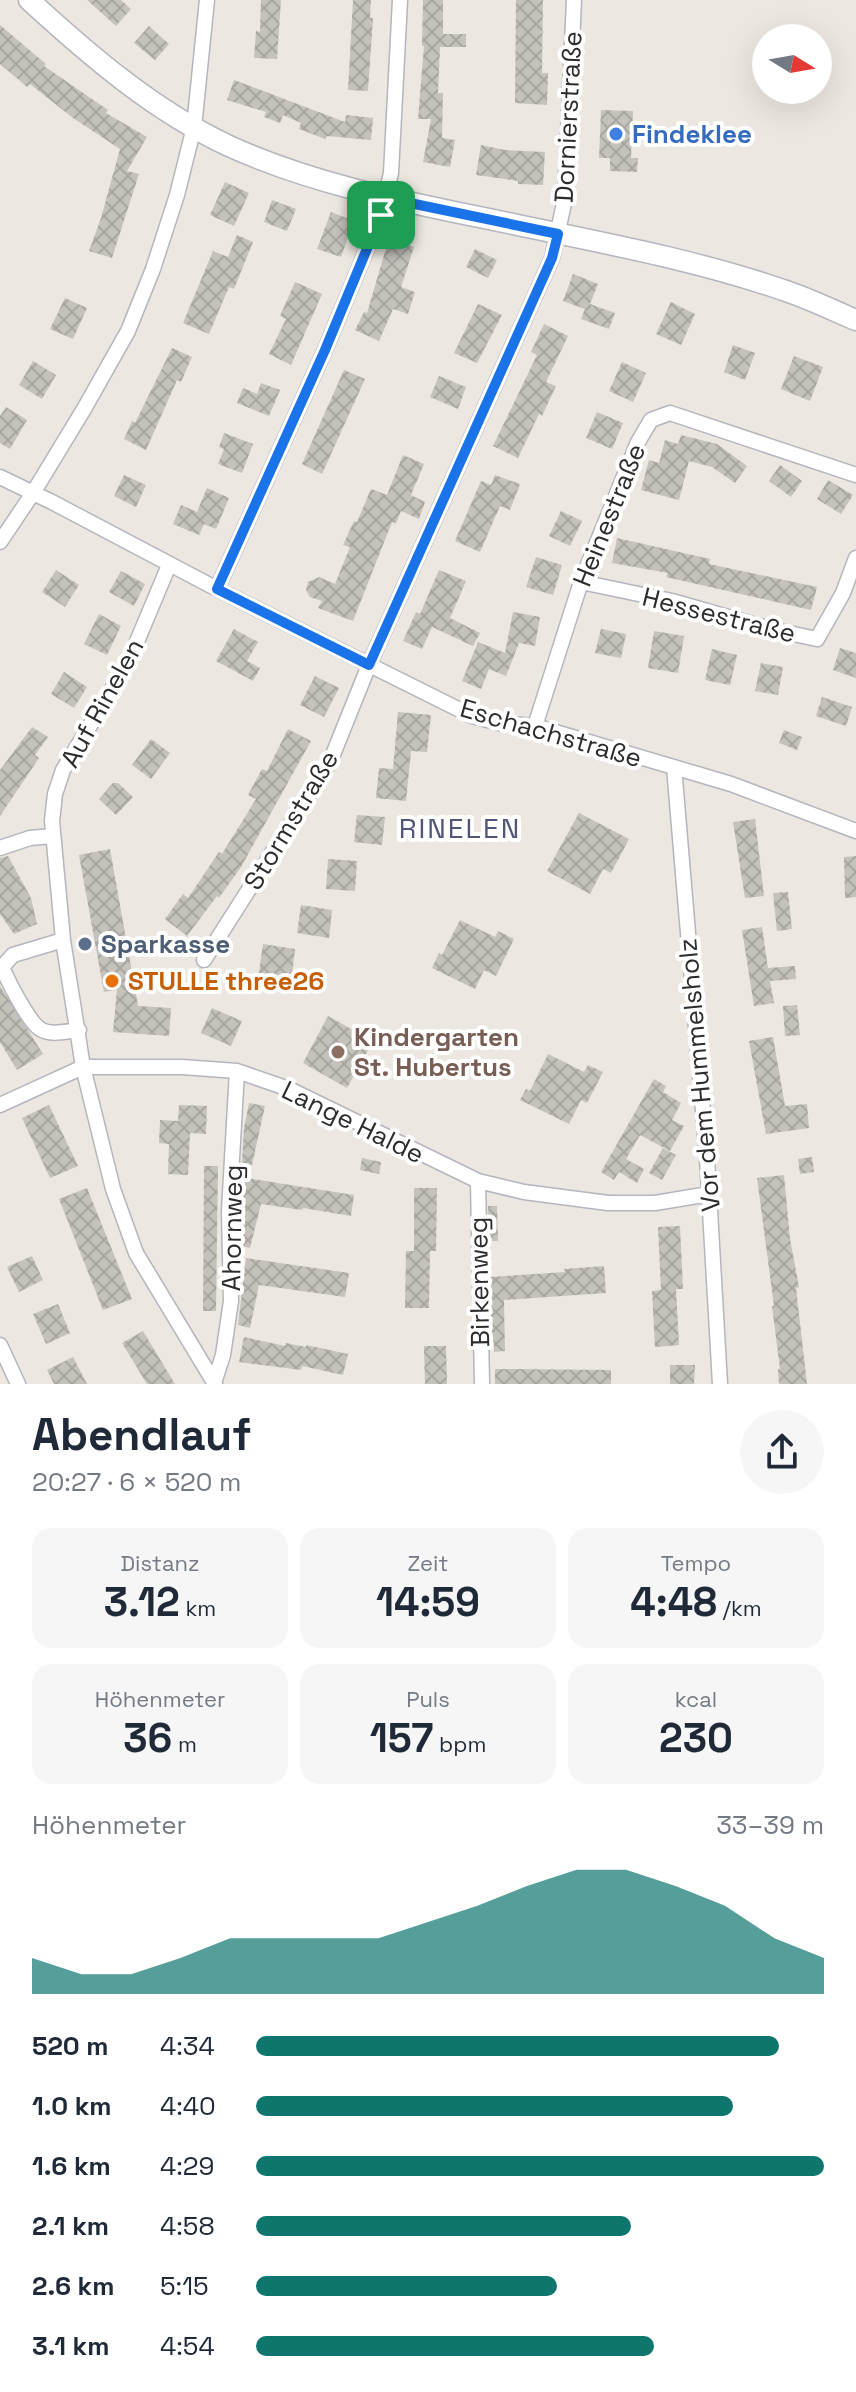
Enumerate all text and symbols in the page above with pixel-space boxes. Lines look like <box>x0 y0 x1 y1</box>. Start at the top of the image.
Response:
north arrow <box>752 24 832 104</box>
map controls <box>752 24 832 104</box>
street label: Dornierstraße <box>547 30 589 204</box>
place label: Findeklee <box>632 117 752 151</box>
marker: Findeklee <box>607 125 625 143</box>
pin <box>347 181 415 249</box>
icon: arrive <box>359 193 403 237</box>
street label: Heinestraße <box>565 438 653 592</box>
street label: Hessestraße <box>639 580 799 650</box>
street label: Auf Rinelen <box>53 633 151 773</box>
street label: Eschachstraße <box>456 691 646 775</box>
street label: Stormstraße <box>236 744 346 896</box>
district label: RINELEN <box>399 810 521 846</box>
place label: Sparkasse <box>101 927 230 961</box>
marker: Sparkasse <box>76 935 94 953</box>
street label: Vor dem Hummelsholz <box>670 937 728 1213</box>
place label: STULLE three26 <box>128 964 324 998</box>
marker: STULLE three26 <box>103 972 121 990</box>
place label: Kindergarten St. Hubertus <box>354 1020 519 1084</box>
marker: Kindergarten St. Hubertus <box>329 1043 347 1061</box>
street label: Lange Halde <box>276 1073 430 1171</box>
street label: Ahornweg <box>214 1164 250 1292</box>
street label: Birkenweg <box>461 1216 497 1348</box>
text: Abendlauf <box>32 1407 251 1463</box>
button: share <box>740 1410 824 1494</box>
text: 20:27 · 6 × 520 m <box>32 1465 241 1499</box>
text: Distanz <box>121 1549 199 1577</box>
text: Zeit <box>408 1549 448 1577</box>
text: Tempo <box>661 1549 731 1577</box>
text: 3.12 <box>104 1577 180 1628</box>
text: 14:59 <box>376 1577 480 1628</box>
text: 4:48 <box>630 1577 717 1628</box>
text: km <box>180 1594 216 1622</box>
text: /km <box>717 1594 762 1622</box>
text: Höhenmeter <box>95 1685 225 1713</box>
text: Puls <box>406 1685 450 1713</box>
text: kcal <box>675 1685 717 1713</box>
text: 36 <box>123 1713 172 1764</box>
text: 157 <box>370 1713 433 1764</box>
text: 230 <box>659 1713 733 1764</box>
text: m <box>172 1730 197 1758</box>
text: bpm <box>433 1730 486 1758</box>
text: Höhenmeter <box>32 1808 186 1842</box>
text: 33–39 m <box>716 1808 824 1842</box>
text: 520 m <box>32 2029 109 2063</box>
text: 4:34 <box>160 2029 215 2063</box>
text: 1.0 km <box>32 2089 112 2123</box>
text: 4:40 <box>160 2089 216 2123</box>
text: 1.6 km <box>32 2149 111 2183</box>
text: 4:29 <box>160 2149 214 2183</box>
text: 2.1 km <box>32 2209 109 2243</box>
text: 4:58 <box>160 2209 215 2243</box>
text: 2.6 km <box>32 2269 114 2303</box>
text: 5:15 <box>160 2269 209 2303</box>
text: 3.1 km <box>32 2329 109 2363</box>
text: 4:54 <box>160 2329 215 2363</box>

